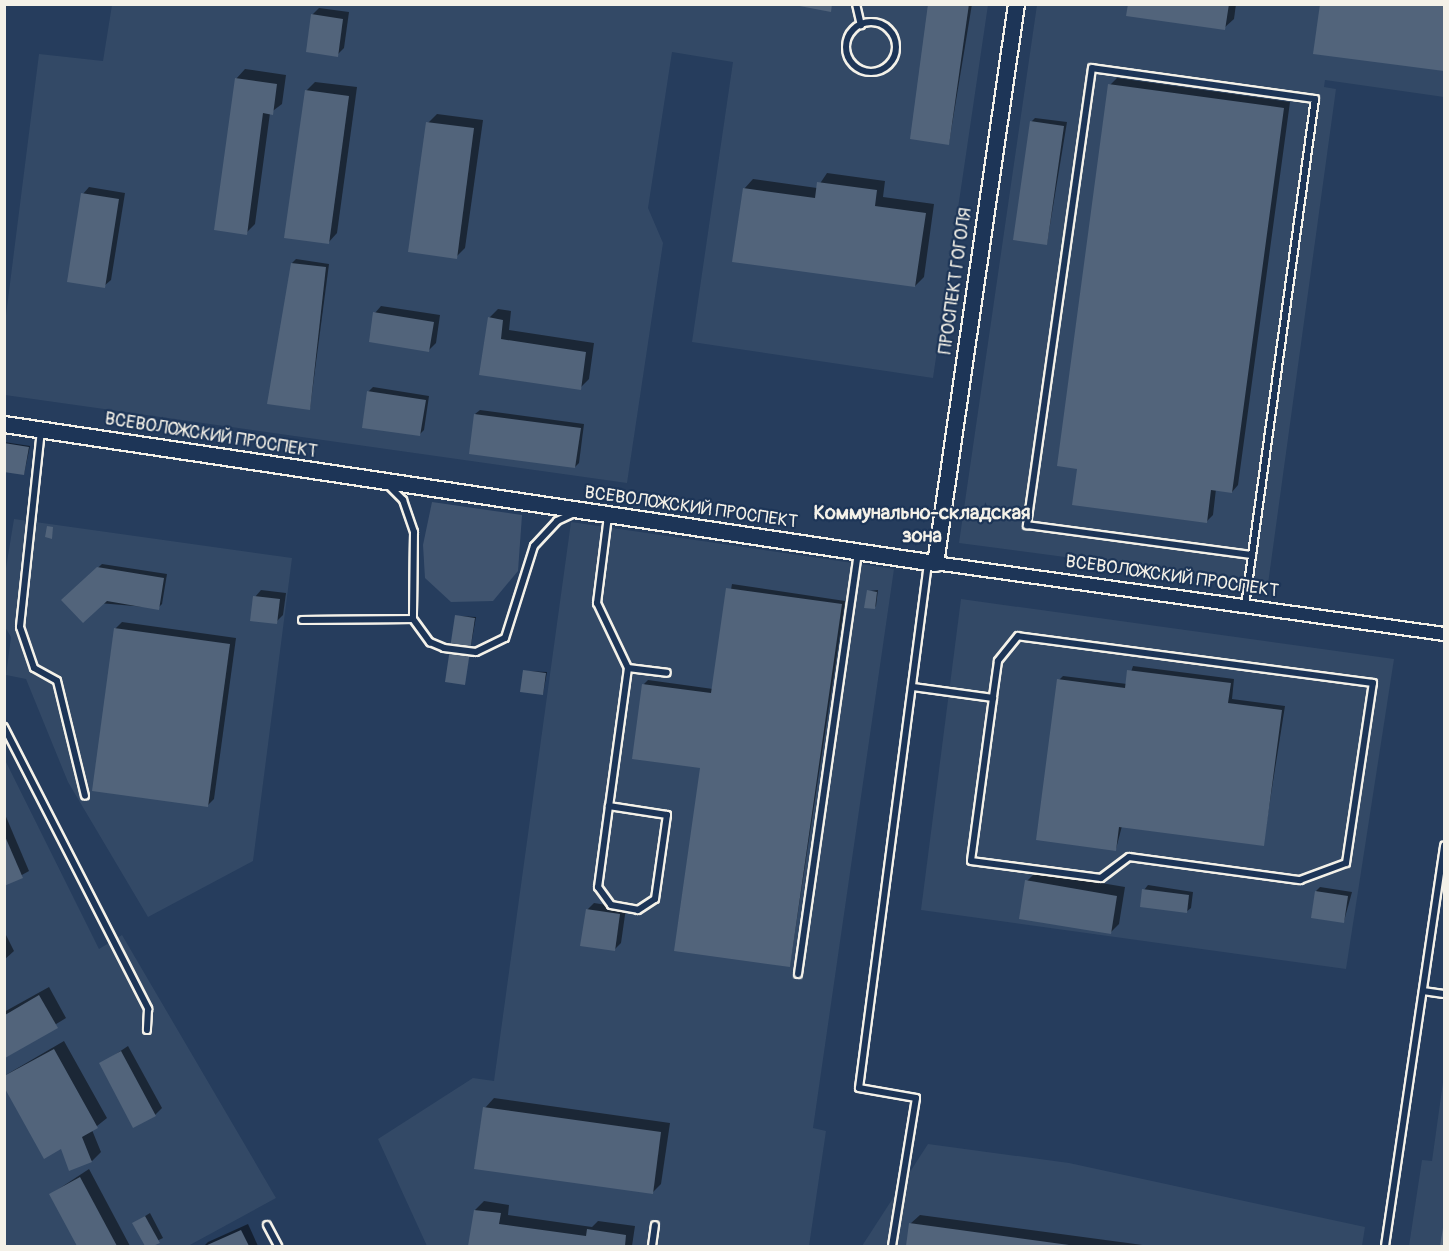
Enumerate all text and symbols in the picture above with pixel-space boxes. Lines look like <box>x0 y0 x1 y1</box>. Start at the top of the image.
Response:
street label: ПРОСПЕКТ ГОГОЛЯ <box>935 206 977 356</box>
street label: ВСЕВОЛОЖСКИЙ ПРОСПЕКТ <box>103 409 319 463</box>
street label: ВСЕВОЛОЖСКИЙ ПРОСПЕКТ <box>583 482 799 534</box>
district label: Коммунально-складская зона <box>814 501 1030 548</box>
street label: ВСЕВОЛОЖСКИЙ ПРОСПЕКТ <box>1064 551 1280 603</box>

